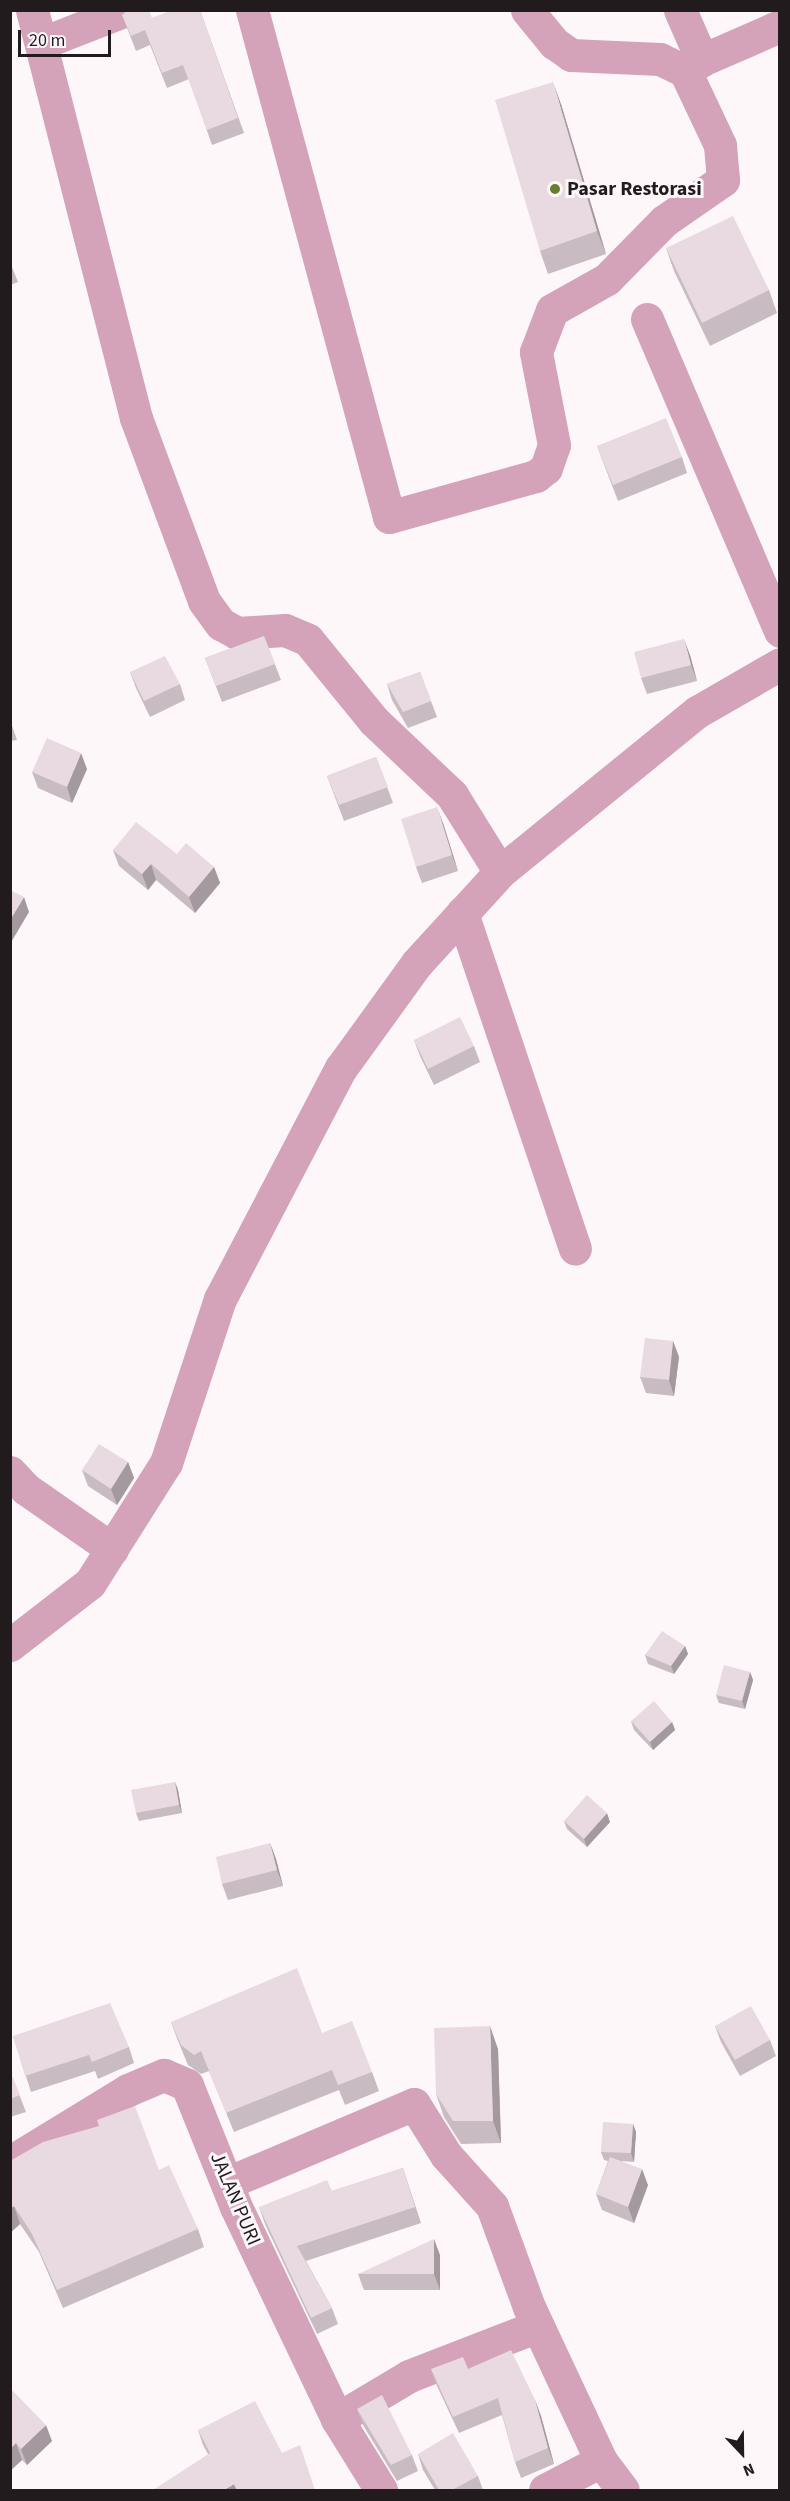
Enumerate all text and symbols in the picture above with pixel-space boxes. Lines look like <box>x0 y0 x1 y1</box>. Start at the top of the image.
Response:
scale bar <box>21 18 114 56</box>
text: 20 m <box>29 28 65 53</box>
place label: Pasar Restorasi <box>567 177 702 201</box>
marker: Pasar Restorasi <box>548 182 562 196</box>
street label: JALAN PURI <box>205 2149 265 2249</box>
north arrow <box>712 2423 772 2483</box>
text: N <box>740 2457 758 2482</box>

